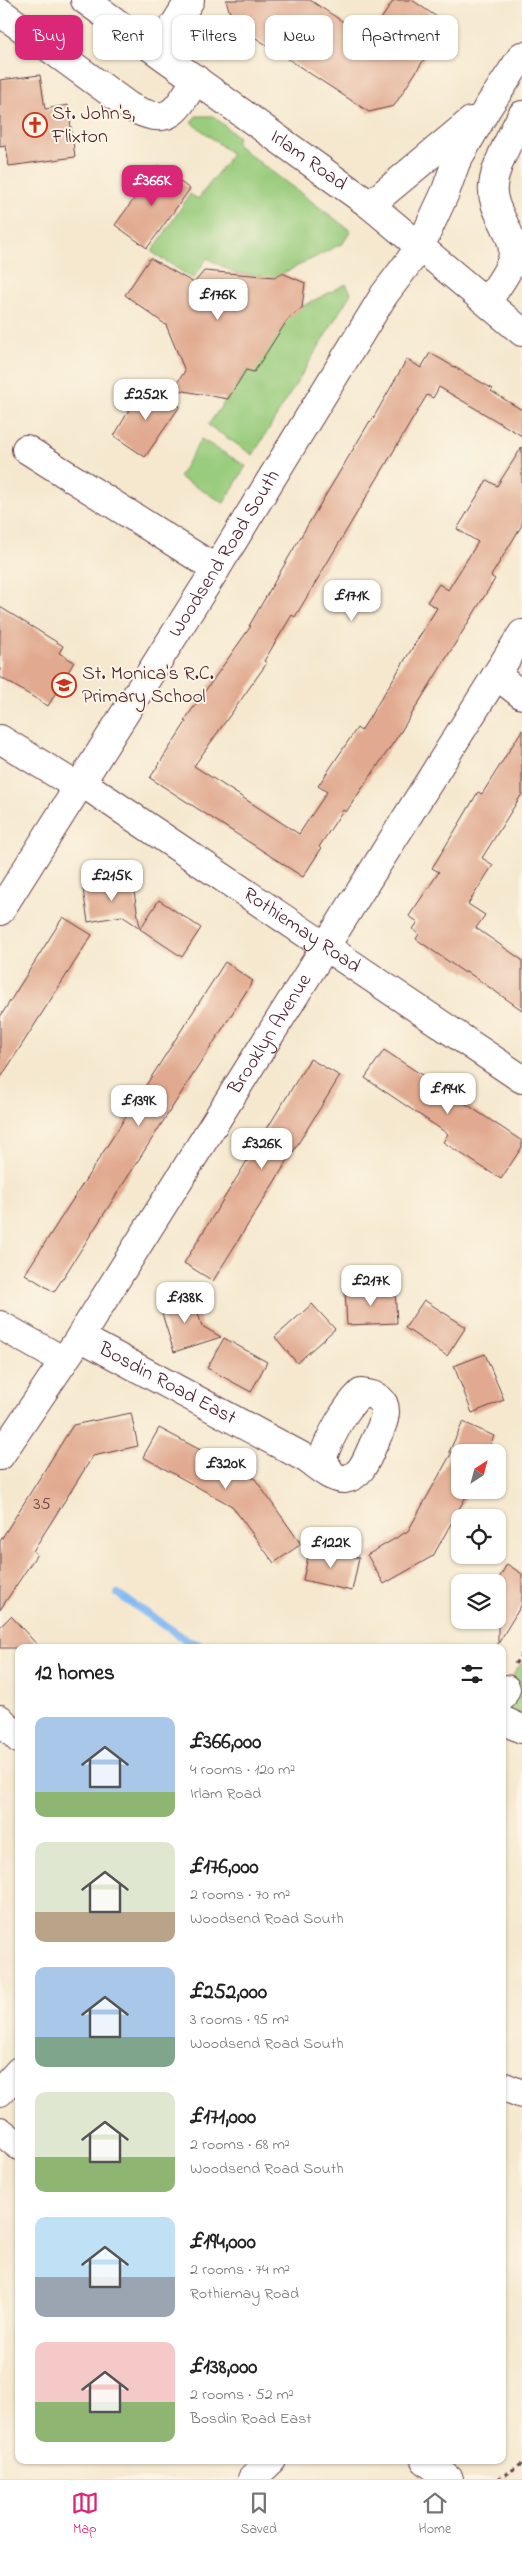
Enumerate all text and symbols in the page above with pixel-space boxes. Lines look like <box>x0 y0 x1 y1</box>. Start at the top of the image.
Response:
chip: Buy <box>15 15 83 60</box>
chip: Rent <box>93 15 162 60</box>
chip: Filters <box>172 15 255 60</box>
chip: New <box>265 15 333 60</box>
chip: Apartment <box>343 15 458 60</box>
place label: St. John's, Flixton <box>51 100 135 152</box>
church icon: St. John's, Flixton <box>22 112 48 138</box>
street label: Irlam Road <box>264 123 353 198</box>
pin: £366K <box>117 164 187 207</box>
text: £366K <box>133 169 171 193</box>
pin: £176K <box>183 278 253 321</box>
text: £176K <box>200 283 236 307</box>
pin: £252K <box>111 378 181 421</box>
text: £252K <box>125 383 167 407</box>
street label: Woodsend Road South <box>162 465 288 643</box>
pin: £171K <box>317 580 387 622</box>
text: £171K <box>335 584 369 608</box>
place label: St. Monica's R.C. Primary School <box>82 660 214 712</box>
school or university icon: St. Monica's R.C. Primary School <box>51 672 77 698</box>
pin: £215K <box>77 860 147 902</box>
text: £215K <box>92 864 132 888</box>
street label: Rothiemay Road <box>237 880 366 981</box>
street label: Brooklyn Avenue <box>221 968 319 1101</box>
pin: £194K <box>413 1072 483 1115</box>
text: £194K <box>431 1077 465 1101</box>
pin: £139K <box>104 1084 174 1127</box>
text: £139K <box>122 1089 156 1113</box>
pin: £326K <box>227 1128 297 1170</box>
text: £326K <box>242 1132 282 1156</box>
pin: £217K <box>336 1264 406 1307</box>
text: £217K <box>352 1269 390 1293</box>
pin: £138K <box>150 1282 220 1324</box>
text: £138K <box>167 1286 203 1310</box>
street label: Bosdin Road East <box>92 1335 241 1433</box>
north arrow <box>451 1444 506 1499</box>
map controls <box>451 1444 506 1629</box>
pin: £320K <box>191 1448 261 1490</box>
text: £320K <box>206 1452 246 1476</box>
house number: 35 <box>33 1492 51 1518</box>
button: locate <box>451 1509 506 1564</box>
pin: £122K <box>296 1526 366 1569</box>
text: £122K <box>312 1531 350 1555</box>
button: layers <box>451 1574 506 1629</box>
text: 12 homes <box>35 1659 115 1689</box>
icon: filters <box>458 1660 486 1688</box>
text: £366,000 <box>190 1728 261 1758</box>
icon: home <box>75 1737 135 1797</box>
text: 4 rooms · 120 m² <box>190 1758 295 1782</box>
text: Irlam Road <box>190 1782 261 1806</box>
text: £176,000 <box>190 1853 259 1883</box>
icon: home <box>75 1862 135 1922</box>
text: 2 rooms · 70 m² <box>190 1883 290 1907</box>
text: Woodsend Road South <box>190 1907 344 1931</box>
text: £252,000 <box>190 1978 267 2008</box>
icon: home <box>75 1987 135 2047</box>
text: 3 rooms · 95 m² <box>190 2008 289 2032</box>
text: Woodsend Road South <box>190 2032 344 2056</box>
text: £171,000 <box>190 2103 256 2133</box>
icon: home <box>75 2112 135 2172</box>
text: 2 rooms · 68 m² <box>190 2133 290 2157</box>
text: Woodsend Road South <box>190 2157 344 2181</box>
text: £194,000 <box>190 2228 256 2258</box>
icon: home <box>75 2237 135 2297</box>
text: 2 rooms · 74 m² <box>190 2258 290 2282</box>
text: Rothiemay Road <box>190 2282 299 2306</box>
text: £138,000 <box>190 2353 257 2383</box>
icon: home <box>75 2362 135 2422</box>
text: 2 rooms · 52 m² <box>190 2383 294 2407</box>
text: Bosdin Road East <box>190 2407 312 2431</box>
tab: Map <box>71 2489 99 2540</box>
tab: Saved <box>240 2489 277 2540</box>
tab: Home <box>419 2489 451 2540</box>

